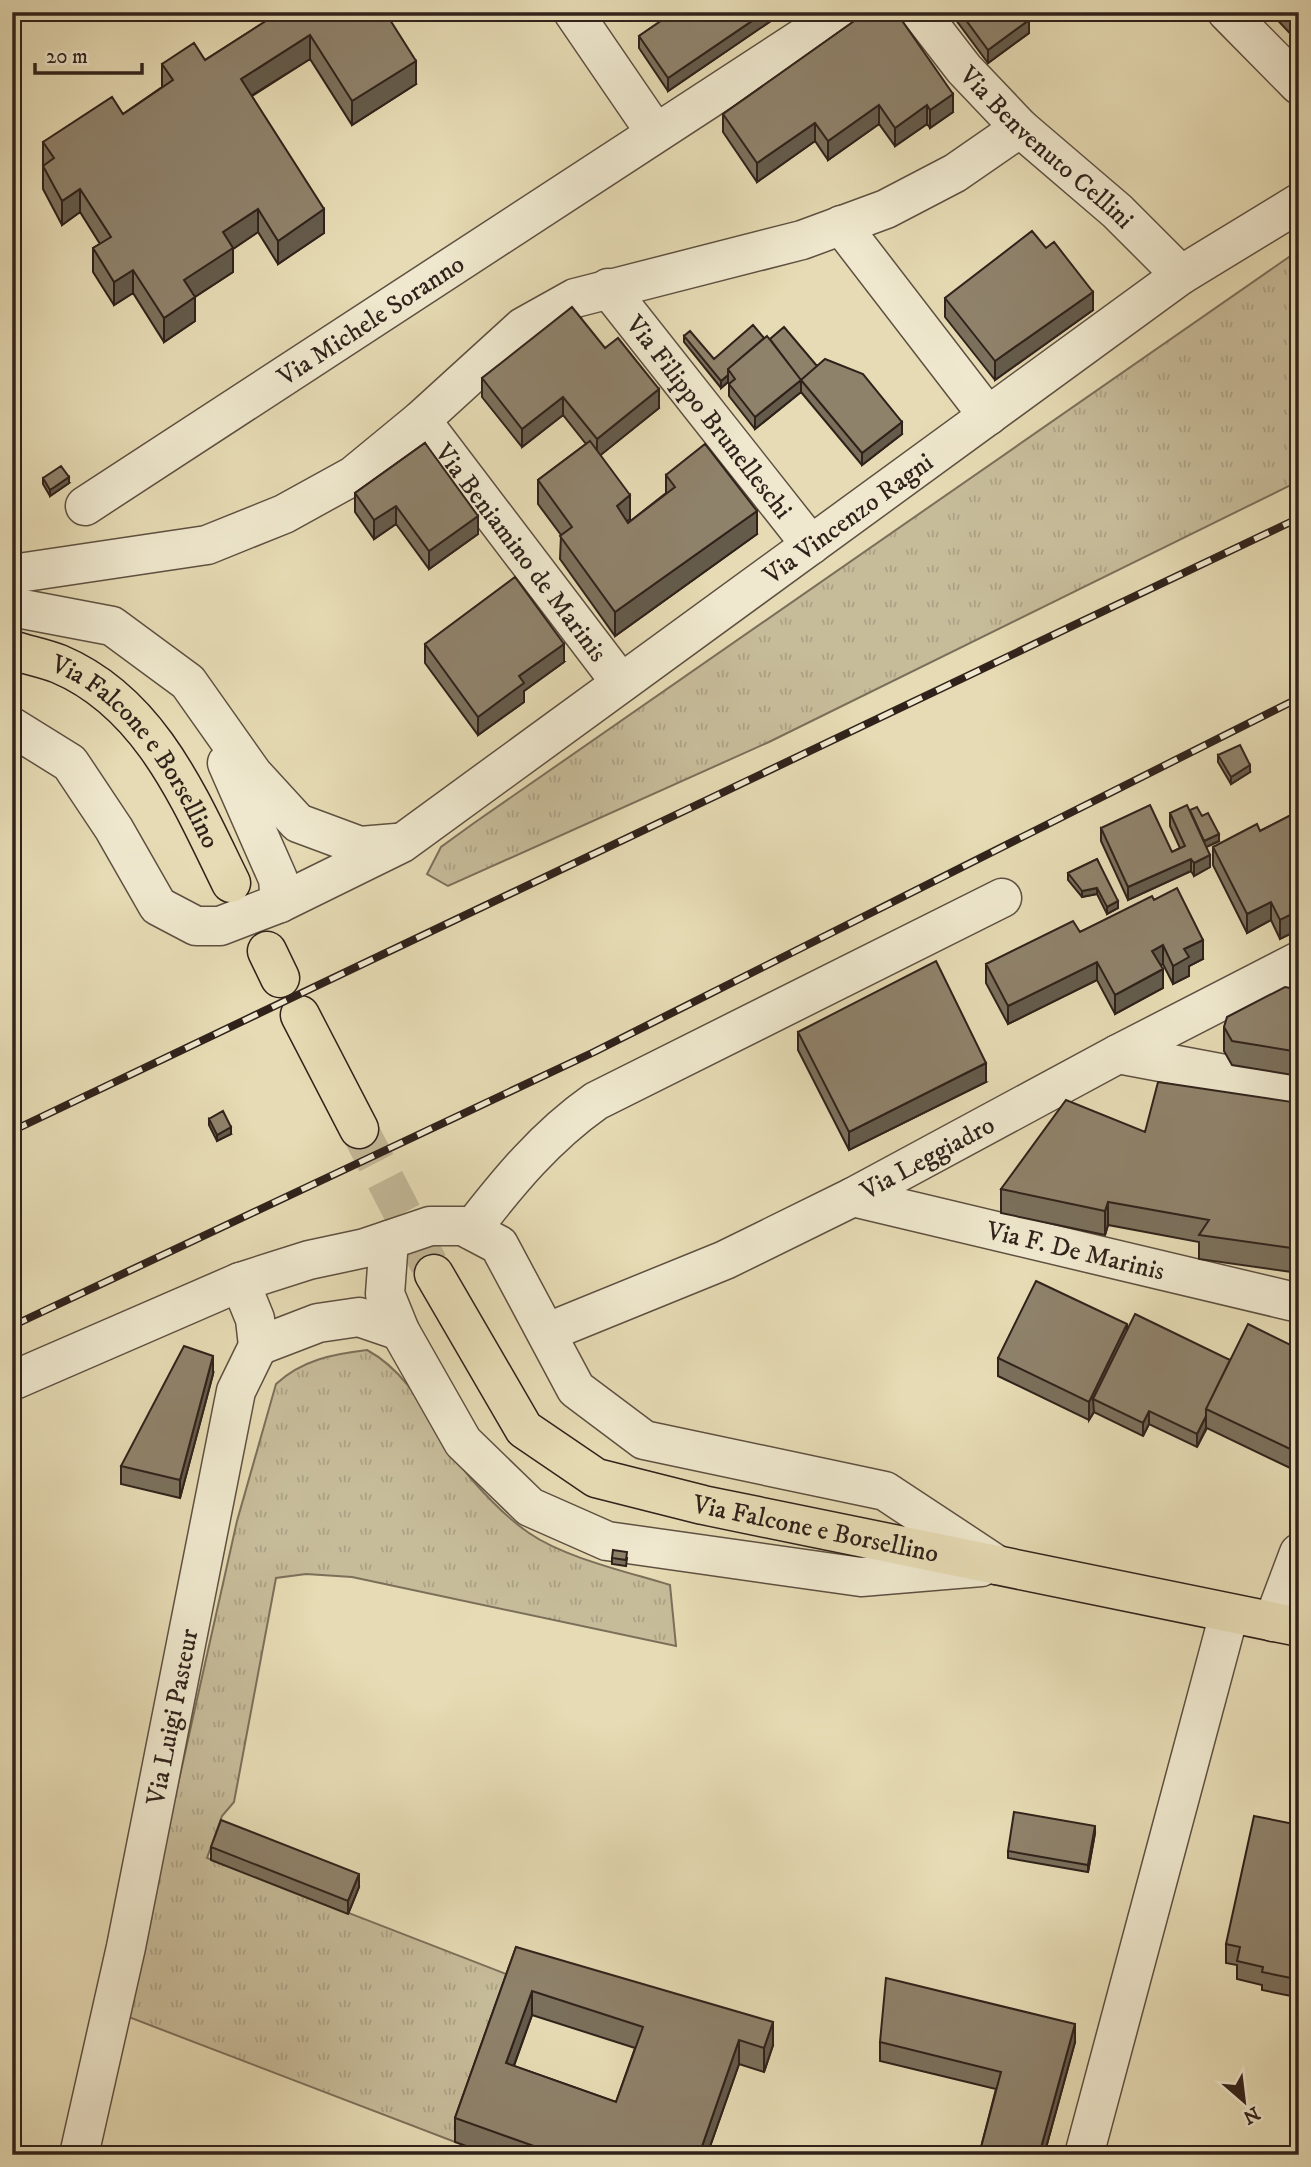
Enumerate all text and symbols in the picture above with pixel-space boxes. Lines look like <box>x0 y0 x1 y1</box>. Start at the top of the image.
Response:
scale bar <box>35 32 142 76</box>
text: 20 m <box>46 44 88 70</box>
street label: Via Benvenuto Cellini <box>951 59 1140 236</box>
street label: Via Michele Soranno <box>271 248 471 394</box>
street label: Via Filippo Brunelleschi <box>617 308 799 526</box>
street label: Via Beniamino de Marinis <box>426 437 614 669</box>
street label: Via Vincenzo Ragni <box>756 446 940 593</box>
street label: Via Falcone e Borsellino <box>45 647 227 854</box>
street label: Via Leggiadro <box>854 1109 1001 1208</box>
street label: Via F. De Marinis <box>982 1214 1168 1288</box>
street label: Via Falcone e Borsellino <box>688 1488 942 1571</box>
street label: Via Luigi Pasteur <box>139 1626 207 1809</box>
north arrow <box>1210 2066 1280 2136</box>
text: N <box>1239 2101 1264 2129</box>

